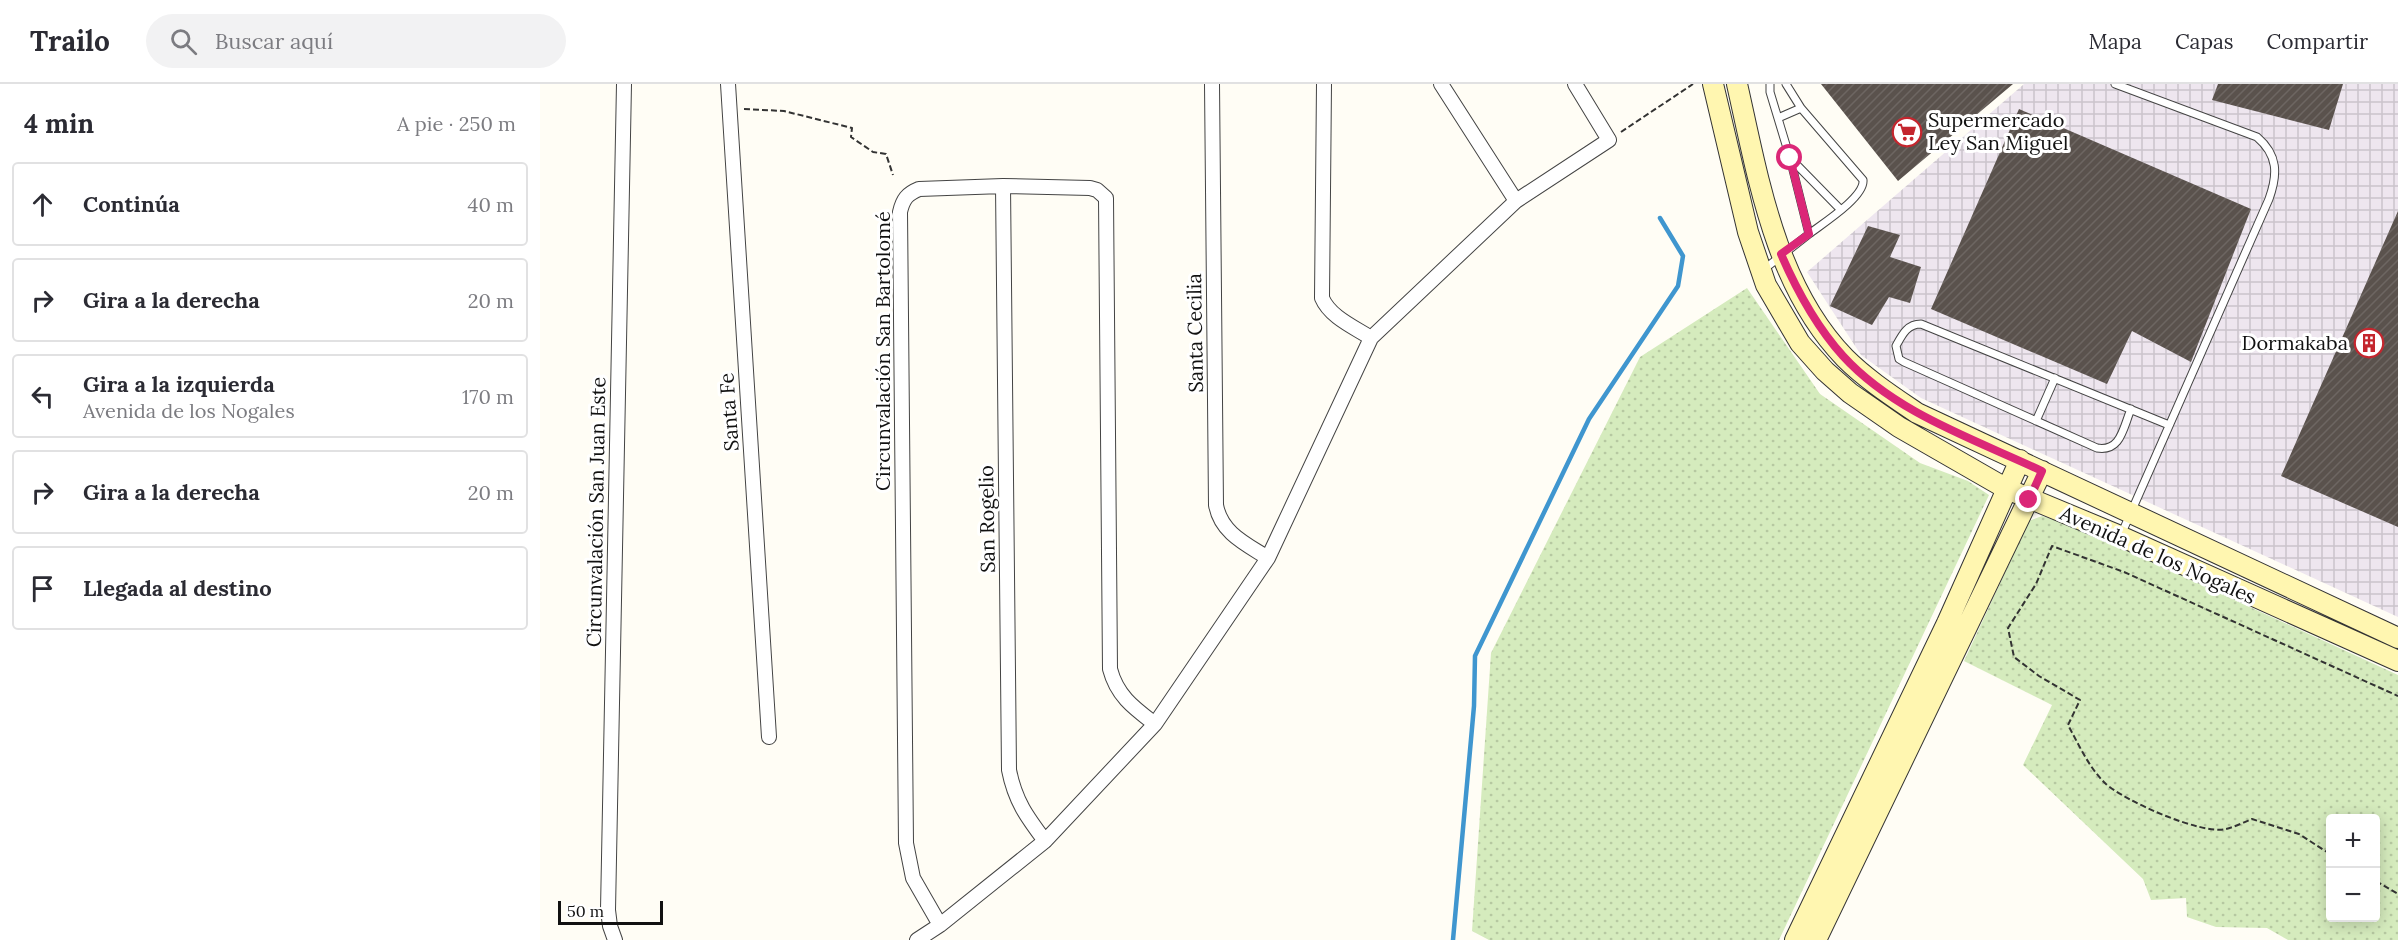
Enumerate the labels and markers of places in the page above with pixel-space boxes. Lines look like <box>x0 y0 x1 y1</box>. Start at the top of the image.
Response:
place label: Supermercado Ley San Miguel <box>1928 107 2068 155</box>
supermarket icon: Supermercado Ley San Miguel <box>1891 116 1923 148</box>
building icon: Dormakaba <box>2353 327 2385 359</box>
place label: Dormakaba <box>2242 330 2348 355</box>

